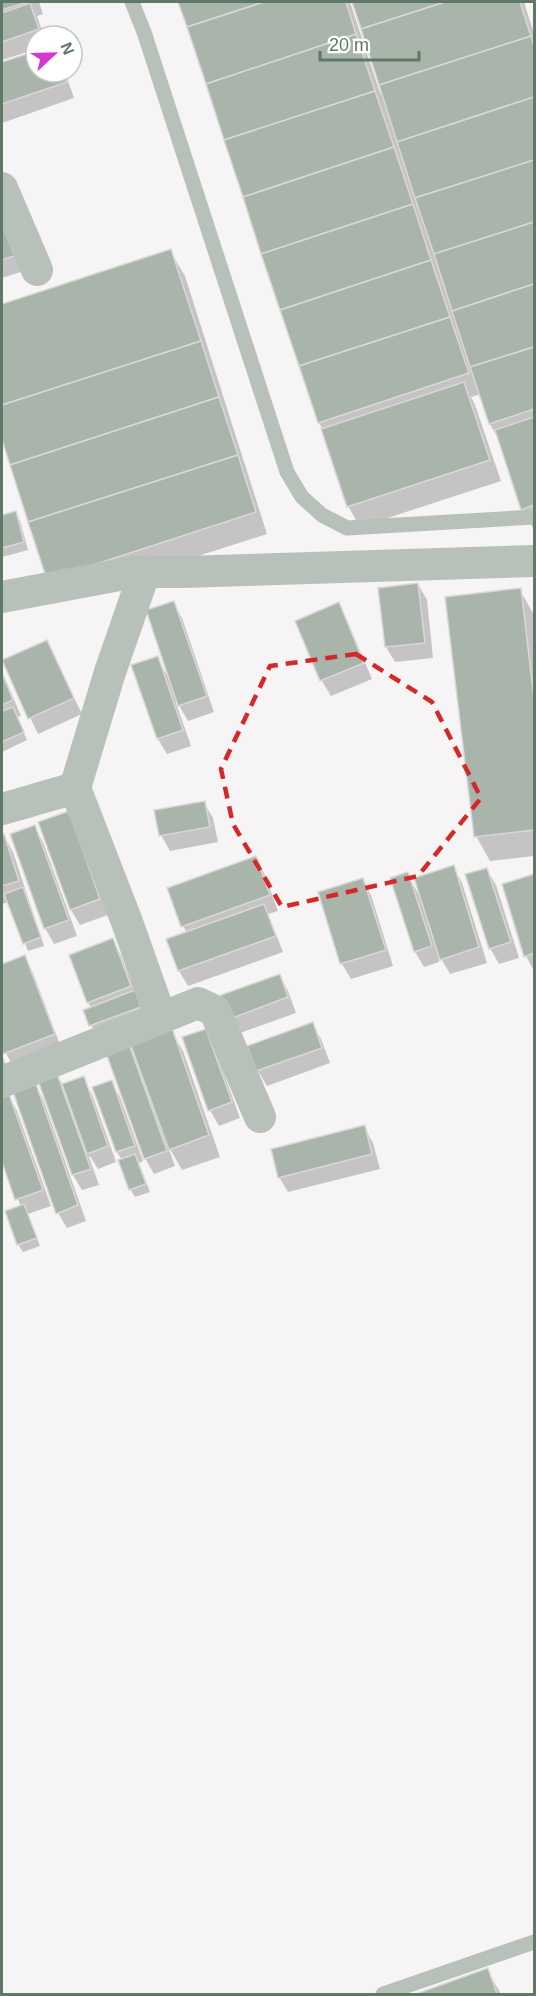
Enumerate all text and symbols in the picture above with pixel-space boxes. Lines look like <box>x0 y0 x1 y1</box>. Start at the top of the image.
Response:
north arrow <box>24 24 84 84</box>
scale bar <box>320 24 419 62</box>
text: 20 m <box>329 35 369 55</box>
text: N <box>57 40 77 57</box>

